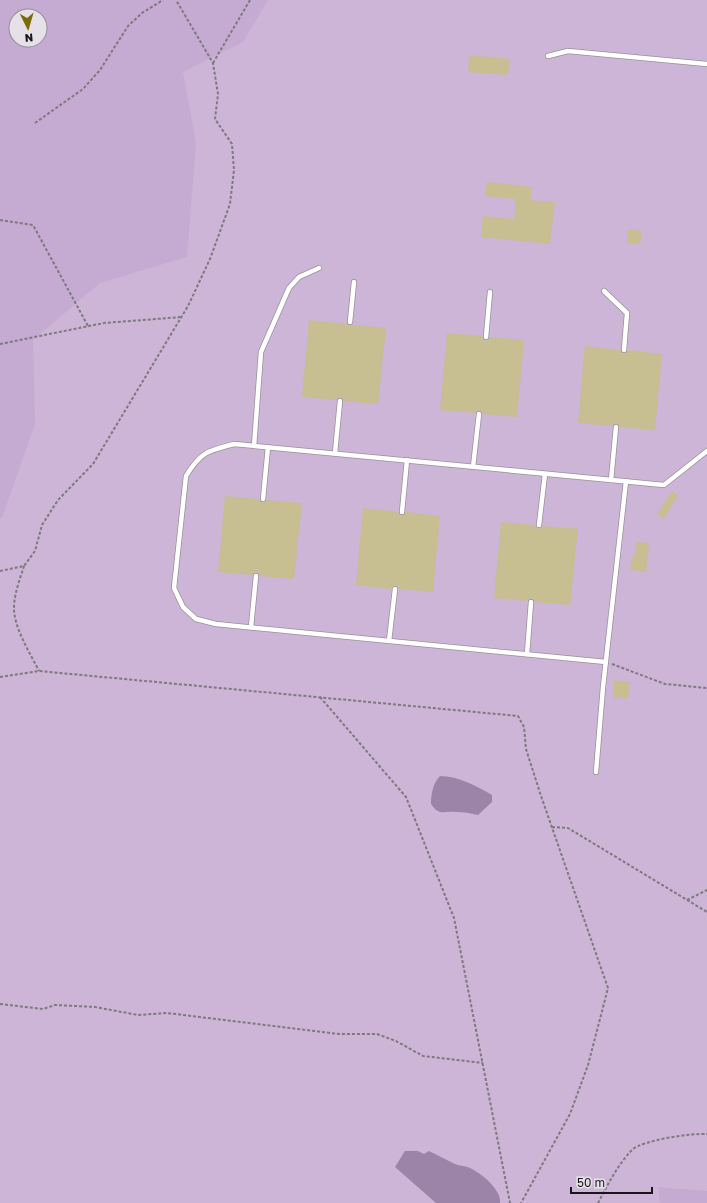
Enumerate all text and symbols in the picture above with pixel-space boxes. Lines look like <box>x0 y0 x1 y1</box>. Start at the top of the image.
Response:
north arrow <box>8 8 48 48</box>
text: N <box>24 32 34 45</box>
scale bar <box>571 1169 652 1195</box>
text: 50 m <box>577 1175 605 1190</box>

